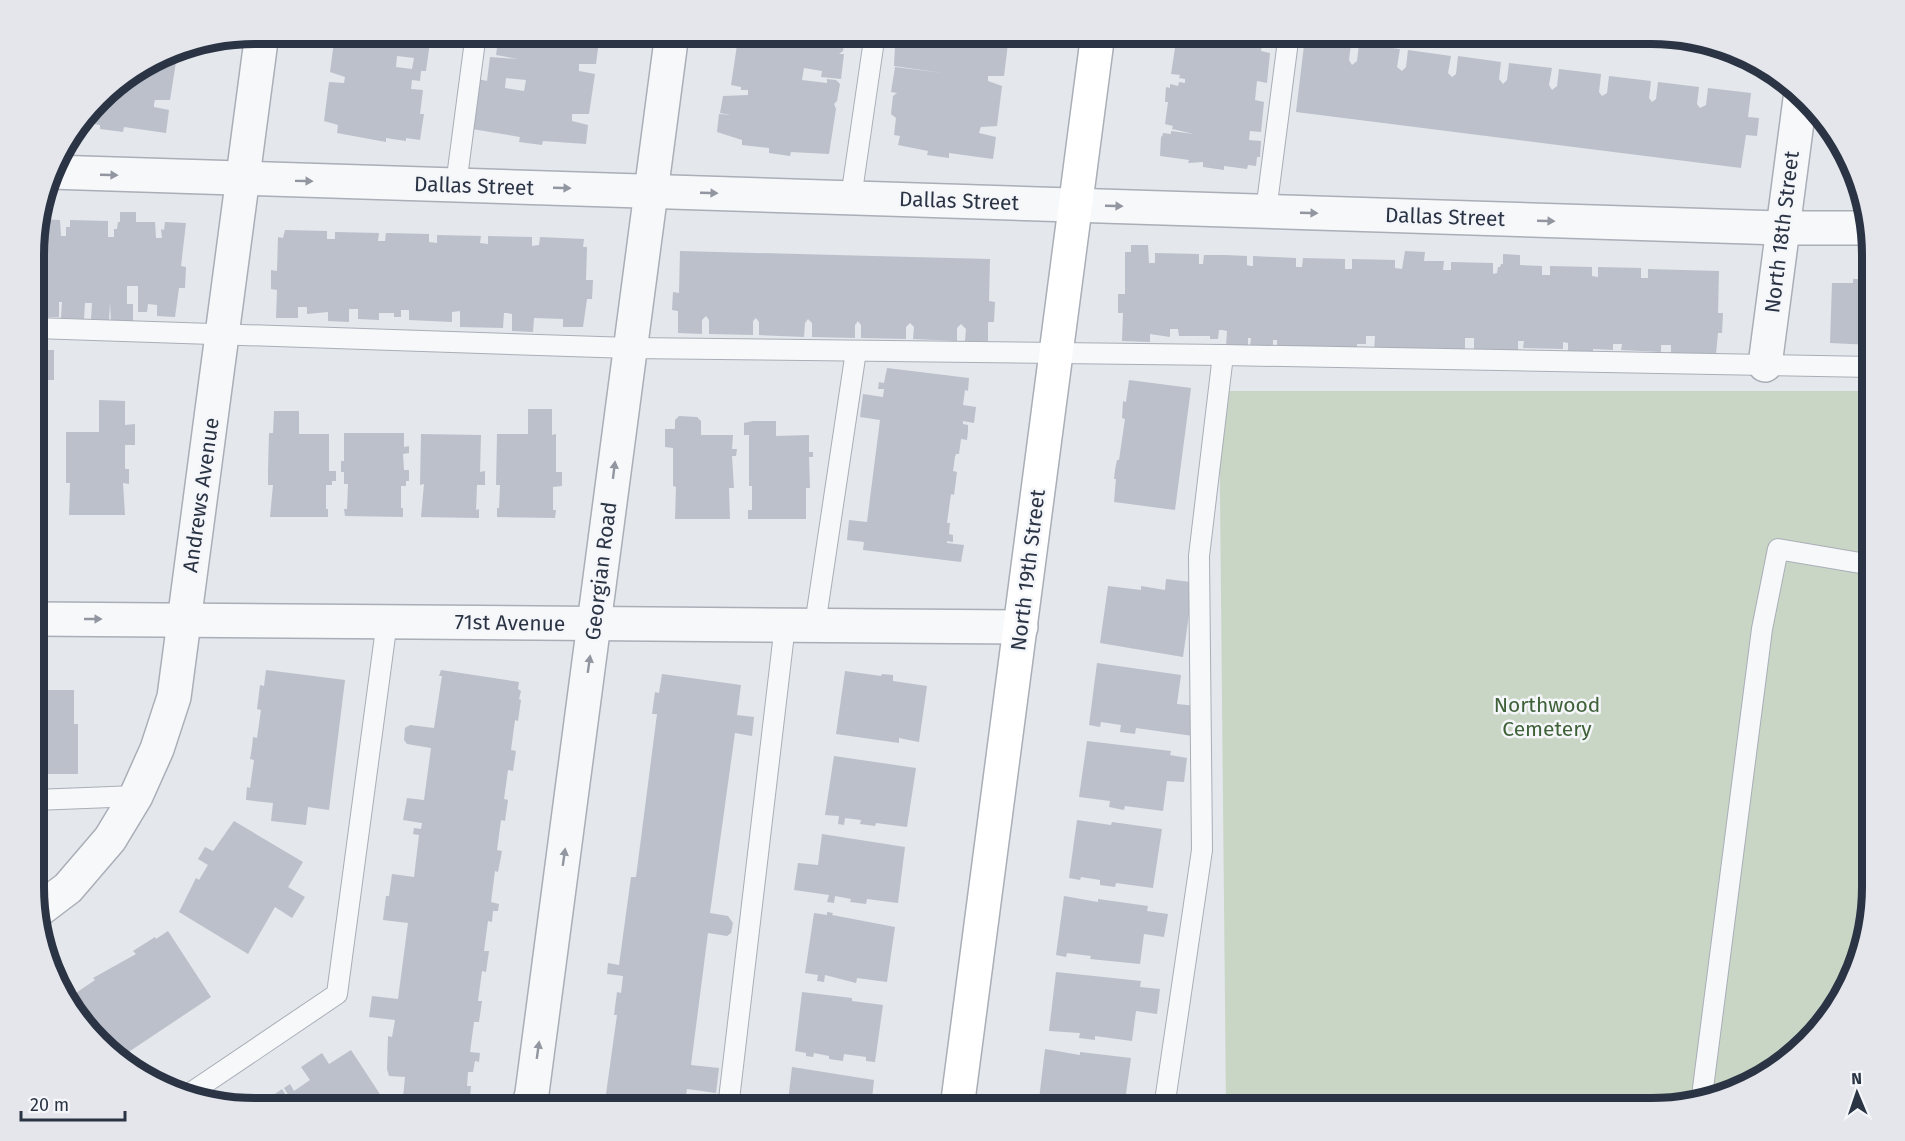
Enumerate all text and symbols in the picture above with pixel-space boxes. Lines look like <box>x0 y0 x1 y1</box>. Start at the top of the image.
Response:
street label: North 18th Street <box>1759 149 1805 315</box>
one-way arrow <box>100 170 119 179</box>
street label: Dallas Street <box>413 171 535 201</box>
one-way arrow <box>295 176 314 186</box>
one-way arrow <box>553 184 572 193</box>
street label: Dallas Street <box>898 186 1020 216</box>
one-way arrow <box>700 188 719 197</box>
one-way arrow <box>1105 202 1124 211</box>
street label: Dallas Street <box>1384 202 1506 232</box>
one-way arrow <box>1299 208 1318 217</box>
one-way arrow <box>1536 216 1555 225</box>
street label: Andrews Avenue <box>177 416 225 574</box>
one-way arrow <box>610 461 619 480</box>
street label: North 19th Street <box>1005 487 1051 652</box>
street label: Georgian Road <box>580 500 622 642</box>
street label: 71st Avenue <box>454 609 566 637</box>
one-way arrow <box>84 614 103 624</box>
one-way arrow <box>585 654 594 673</box>
park label: Northwood Cemetery <box>1494 692 1600 742</box>
one-way arrow <box>559 847 568 866</box>
one-way arrow <box>533 1041 542 1060</box>
north arrow <box>1827 1063 1887 1123</box>
text: N <box>1851 1069 1862 1088</box>
scale bar <box>21 1084 124 1122</box>
text: 20 m <box>30 1094 69 1116</box>

